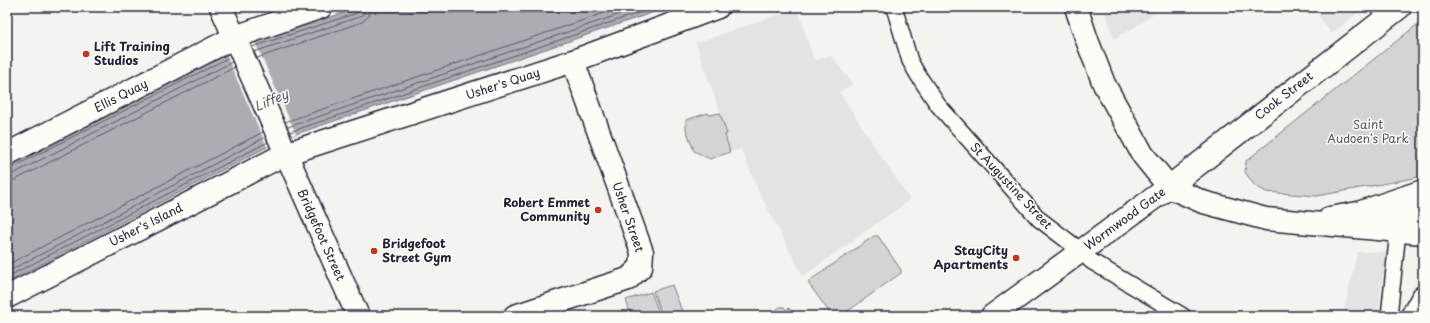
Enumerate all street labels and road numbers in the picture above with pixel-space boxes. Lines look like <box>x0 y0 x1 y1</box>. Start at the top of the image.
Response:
street label: Usher's Quay <box>463 63 542 104</box>
street label: Cook Street <box>1250 67 1316 124</box>
street label: Ellis Quay <box>91 74 150 116</box>
street label: St Augustine Street <box>967 138 1057 233</box>
street label: Usher Street <box>609 179 649 255</box>
street label: Wormwood Gate <box>1080 182 1169 254</box>
street label: Bridgefoot Street <box>294 186 350 283</box>
street label: Usher's Island <box>106 198 186 250</box>

